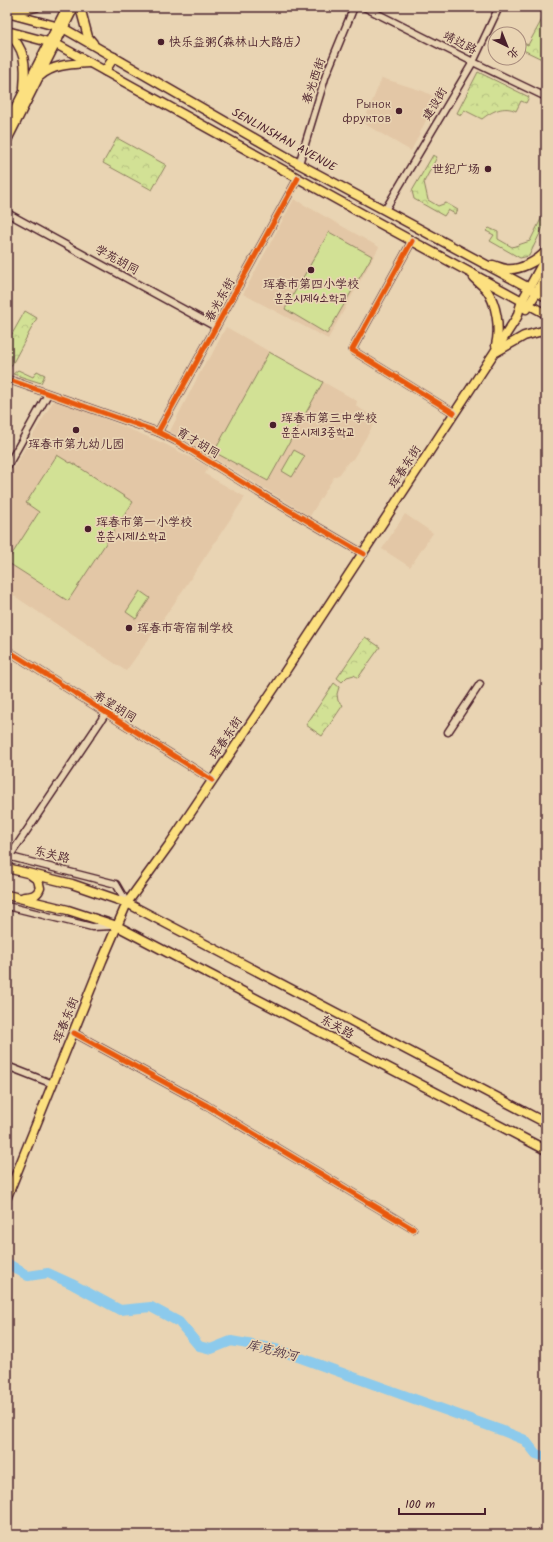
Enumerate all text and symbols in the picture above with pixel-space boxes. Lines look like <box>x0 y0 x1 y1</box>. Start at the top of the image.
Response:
street label: 靖边路 <box>440 26 480 60</box>
north arrow <box>487 26 527 66</box>
place label: 快乐益粥(森林山大路店) <box>169 33 301 52</box>
marker: 快乐益粥(森林山大路店) <box>156 37 166 47</box>
text: 北 <box>503 42 523 63</box>
street label: 春光西街 <box>297 55 331 107</box>
street label: 建设街 <box>418 84 452 124</box>
place label: Рынок фруктов <box>342 95 391 128</box>
street label: SENLINSHAN AVENUE <box>228 103 341 177</box>
marker: Рынок фруктов <box>394 106 404 116</box>
place label: 世纪广场 <box>432 160 480 179</box>
marker: 世纪广场 <box>483 164 493 174</box>
street label: 学苑胡同 <box>91 240 143 280</box>
marker: 珲春市第四小学校 훈춘시제4소학교 <box>306 265 316 275</box>
street label: 春光东街 <box>200 274 240 326</box>
place label: 珲春市第四小学校 훈춘시제4소학교 <box>263 275 359 308</box>
place label: 珲春市第三中学校 훈춘시제3중학교 <box>281 409 377 442</box>
marker: 珲春市第三中学校 훈춘시제3중학교 <box>268 420 278 430</box>
street label: 育才胡同 <box>173 422 223 464</box>
marker: 珲春市第九幼儿园 <box>71 425 81 435</box>
place label: 珲春市第九幼儿园 <box>28 435 124 454</box>
street label: 珲春东街 <box>384 442 426 492</box>
place label: 珲春市第一小学校 훈춘시제1소학교 <box>96 513 192 546</box>
marker: 珲春市第一小学校 훈춘시제1소학교 <box>83 524 93 534</box>
place label: 珲春市寄宿制学校 <box>137 619 233 638</box>
marker: 珲春市寄宿制学校 <box>124 623 134 633</box>
street label: 希望胡同 <box>90 686 140 728</box>
street label: 珲春东街 <box>205 713 247 763</box>
street label: 东关路 <box>32 841 72 869</box>
street label: 珲春东街 <box>48 994 84 1046</box>
street label: 东关路 <box>317 1010 357 1044</box>
water label: 库克纳河 <box>244 1335 302 1368</box>
scale bar <box>399 1490 485 1516</box>
text: 100 m <box>405 1495 436 1514</box>

